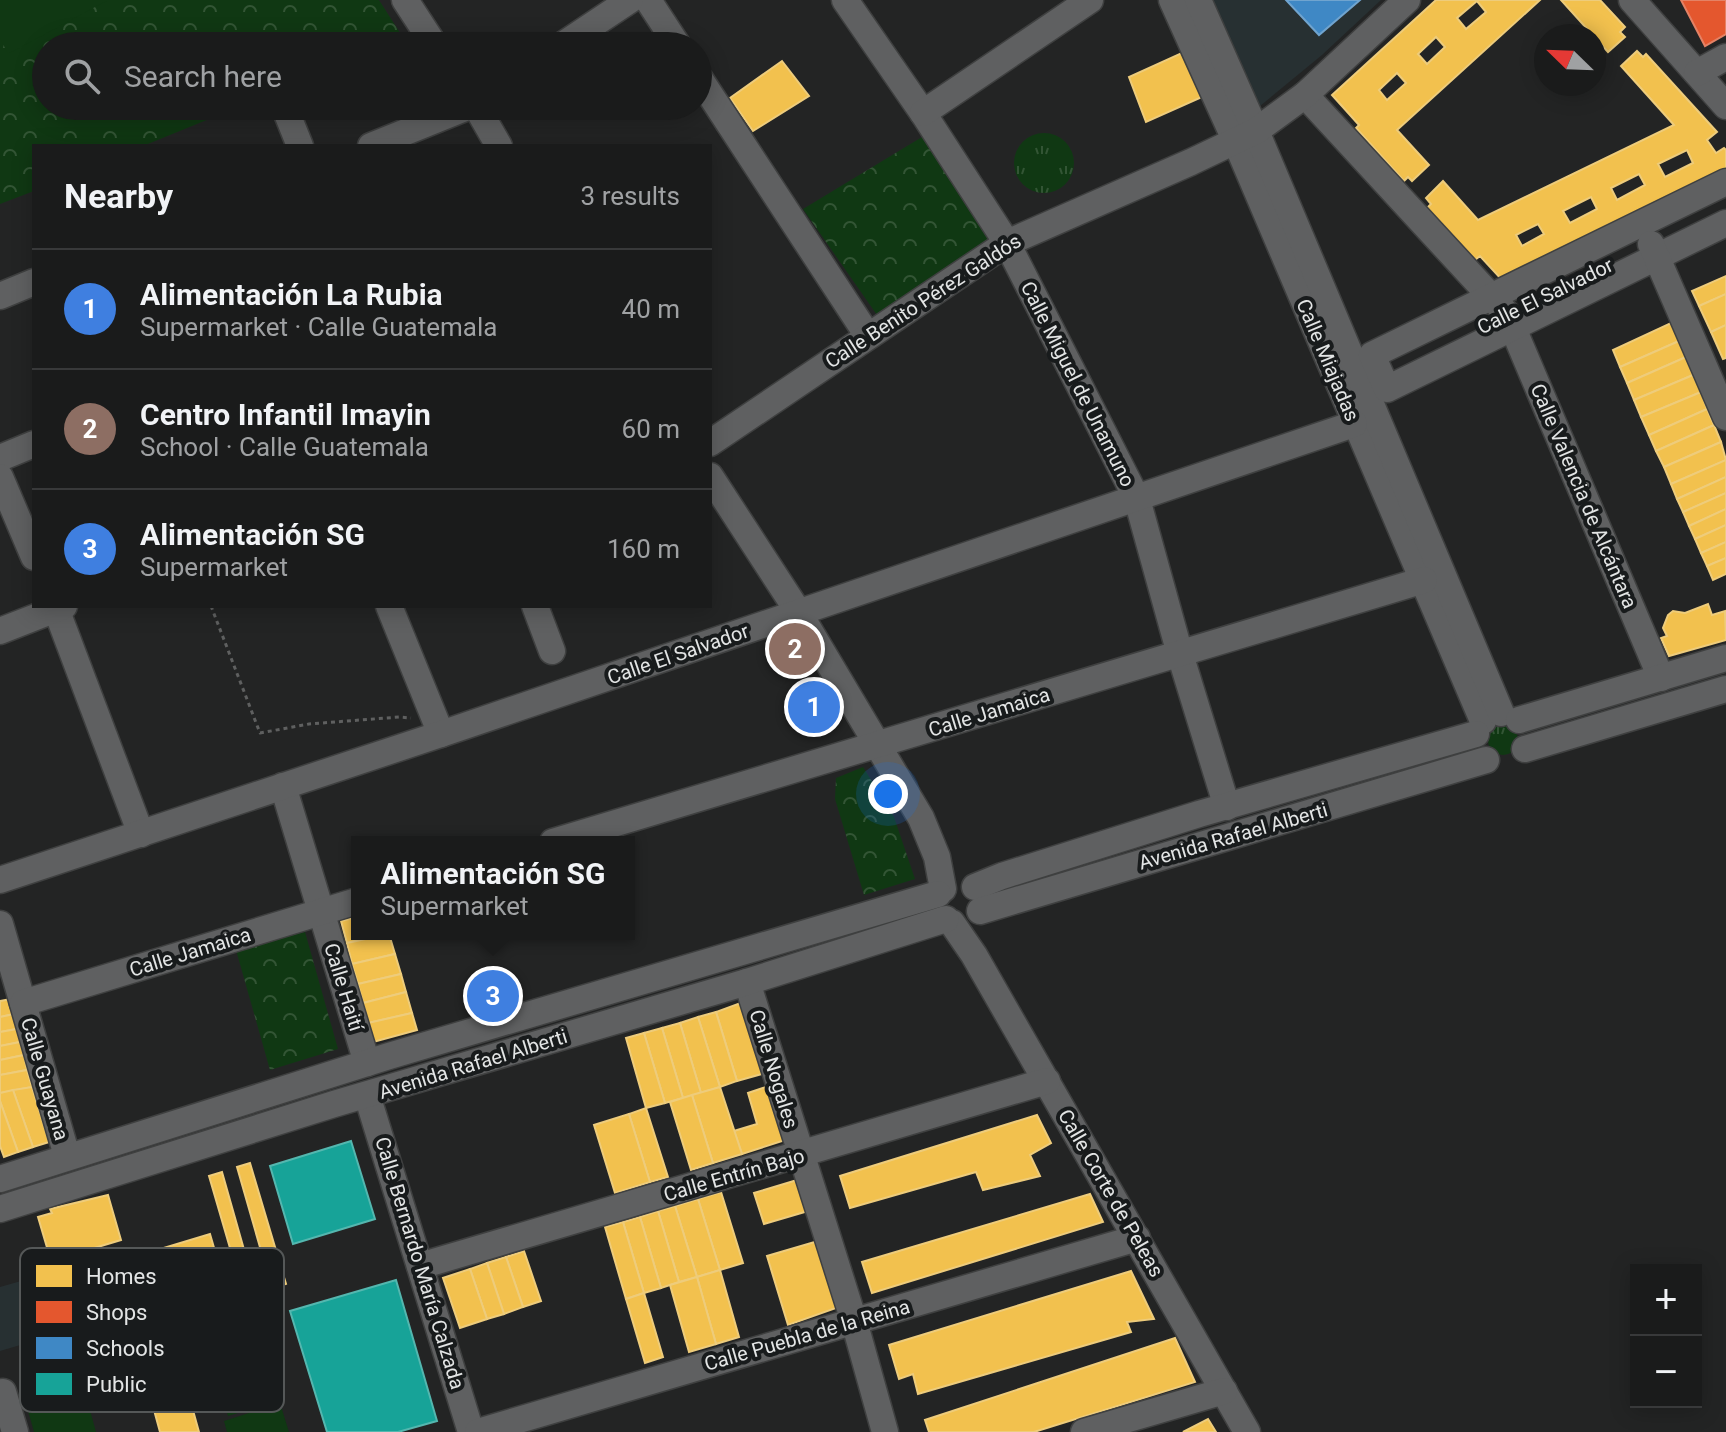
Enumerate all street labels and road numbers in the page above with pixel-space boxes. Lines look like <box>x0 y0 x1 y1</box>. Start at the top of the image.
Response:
street label: Calle Benito Pérez Galdós <box>821 229 1025 373</box>
street label: Calle El Salvador <box>1473 253 1617 339</box>
street label: Calle Miguel de Unamuno <box>1016 277 1140 491</box>
street label: Calle Miajadas <box>1291 295 1365 425</box>
street label: Calle Valencia de Alcántara <box>1526 380 1642 612</box>
street label: Calle El Salvador <box>604 619 752 689</box>
street label: Calle Jamaica <box>925 682 1053 742</box>
street label: Avenida Rafael Alberti <box>1136 798 1330 874</box>
street label: Calle Jamaica <box>126 922 254 982</box>
street label: Calle Haití <box>319 940 369 1035</box>
street label: Calle Nogales <box>745 1007 803 1131</box>
street label: Calle Guayana <box>16 1015 74 1143</box>
street label: Avenida Rafael Alberti <box>376 1024 570 1104</box>
street label: Calle Corte de Peleas <box>1053 1105 1169 1281</box>
street label: Calle Bernardo María Calzada <box>370 1134 470 1392</box>
street label: Calle Entrín Bajo <box>661 1143 807 1207</box>
street label: Calle Puebla de la Reina <box>701 1294 913 1376</box>

